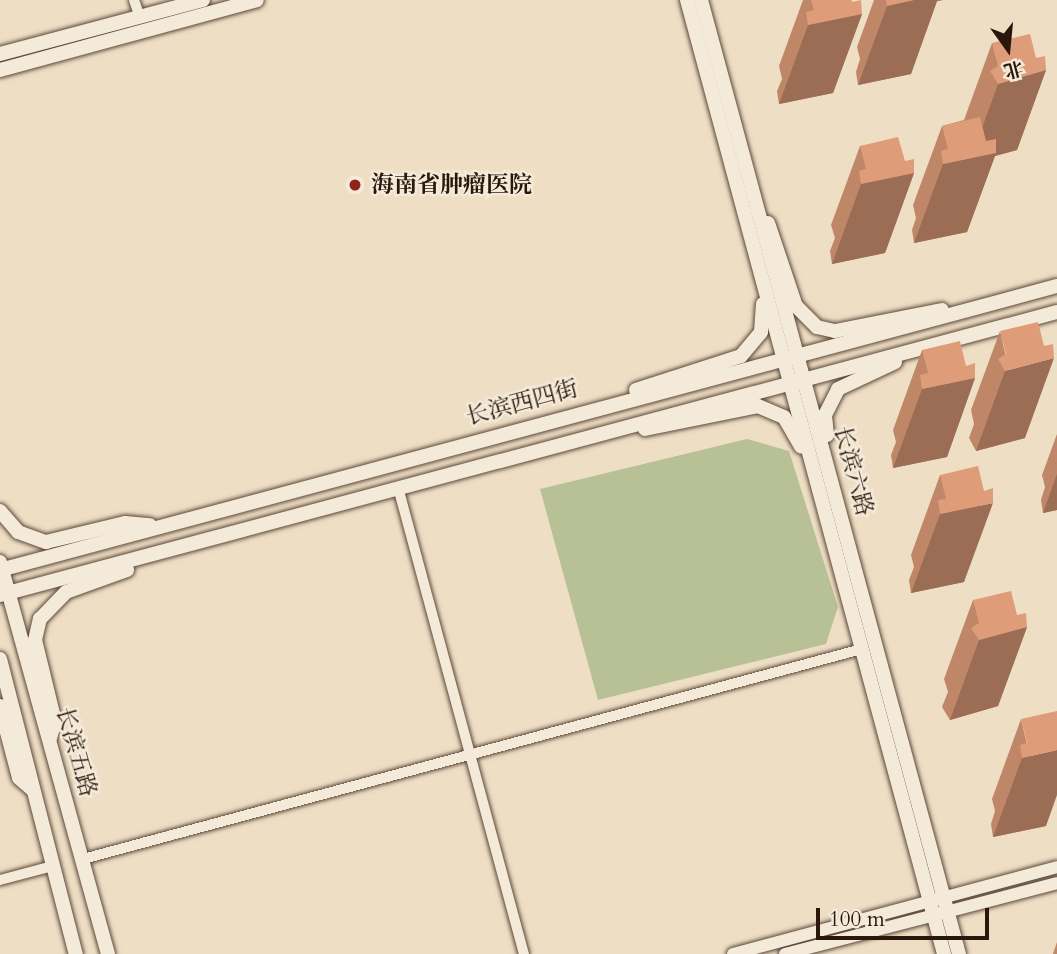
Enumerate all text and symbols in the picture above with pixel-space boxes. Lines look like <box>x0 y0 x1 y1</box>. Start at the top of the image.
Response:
north arrow <box>973 14 1043 84</box>
text: 北 <box>1001 54 1026 84</box>
place label: 海南省肿瘤医院 <box>371 171 532 199</box>
marker: 海南省肿瘤医院 <box>345 175 365 195</box>
street label: 长滨西四街 <box>463 375 581 431</box>
street label: 长滨六路 <box>828 423 878 519</box>
street label: 长滨五路 <box>50 704 102 800</box>
scale bar <box>819 894 992 938</box>
text: 100 m <box>829 905 885 934</box>

